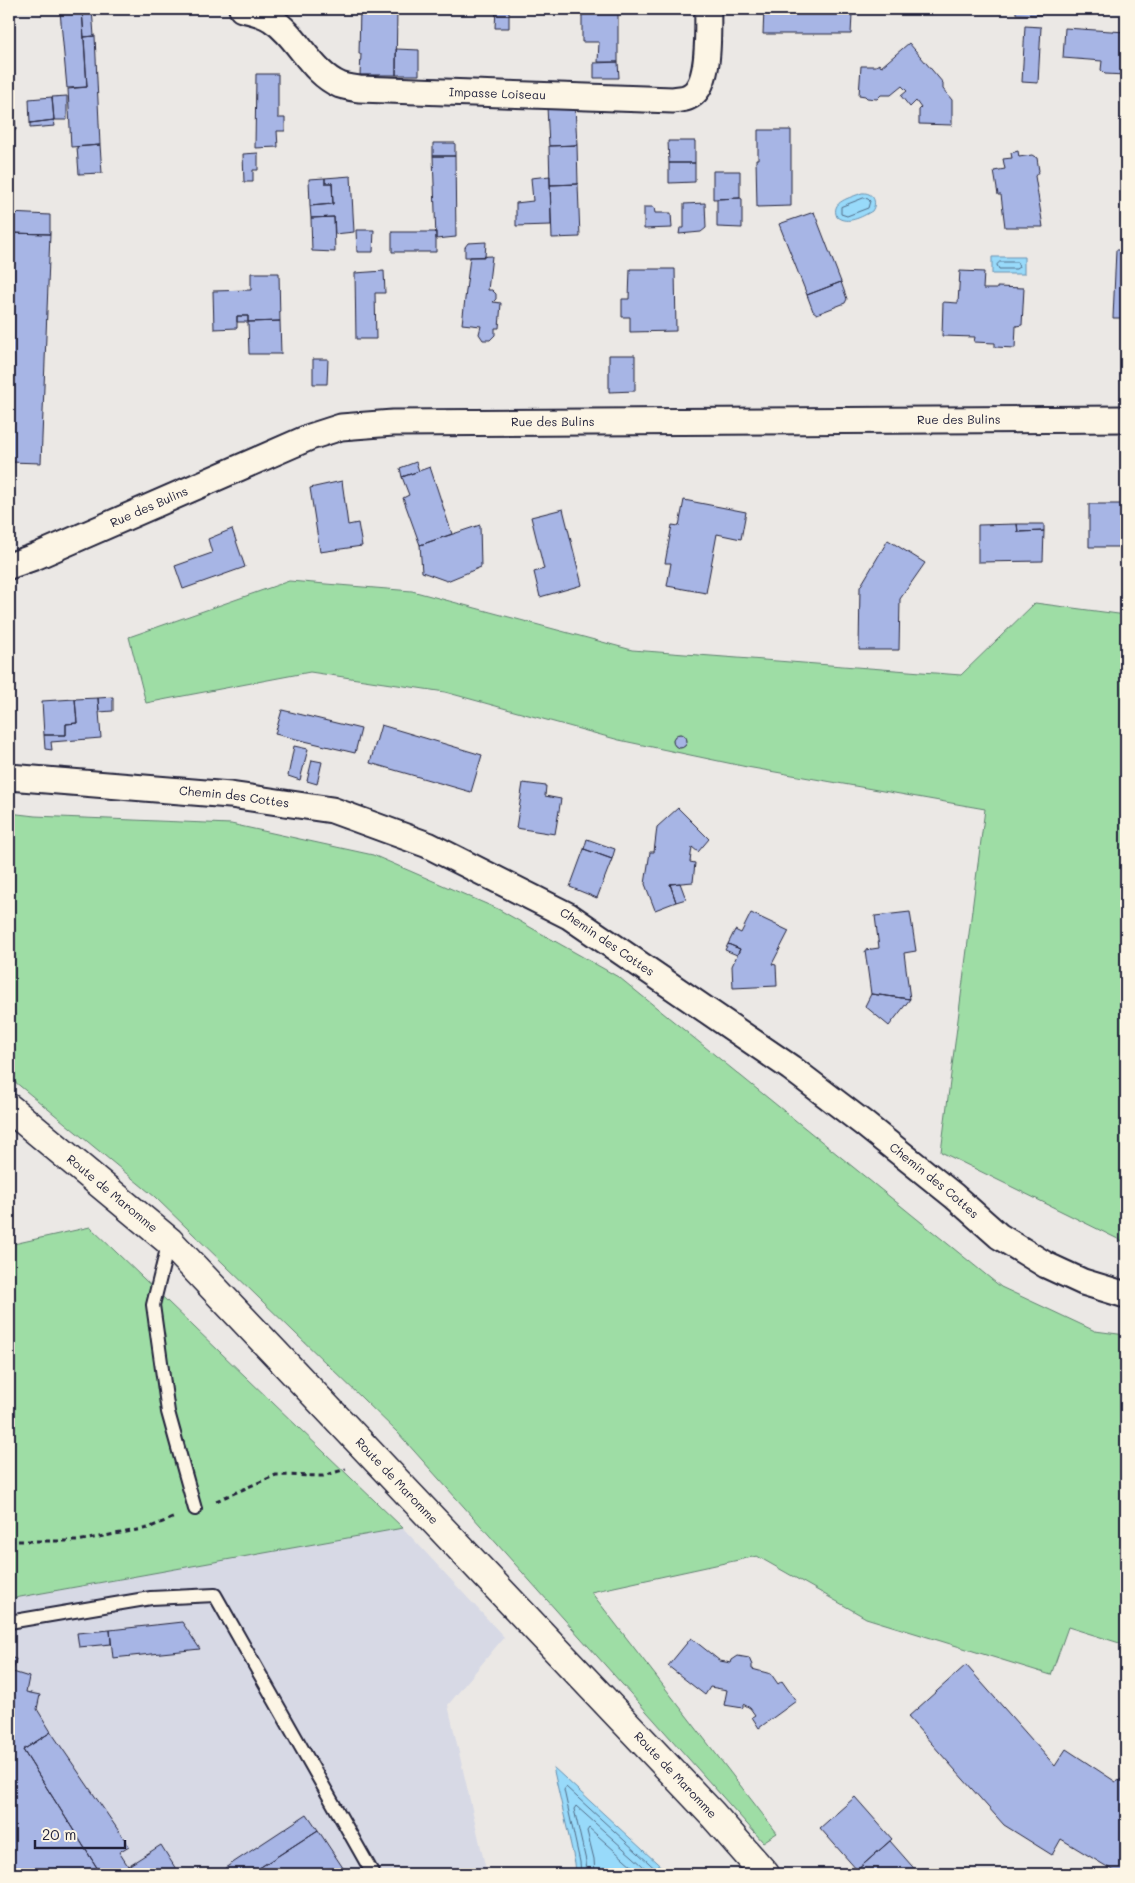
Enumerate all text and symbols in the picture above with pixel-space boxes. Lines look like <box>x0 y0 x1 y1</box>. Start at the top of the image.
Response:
street label: Impasse Loiseau <box>449 83 546 103</box>
street label: Rue des Bulins <box>917 411 1001 427</box>
street label: Rue des Bulins <box>511 413 595 429</box>
street label: Rue des Bulins <box>107 482 190 530</box>
street label: Chemin des Cottes <box>178 782 291 811</box>
street label: Chemin des Cottes <box>558 904 658 979</box>
street label: Chemin des Cottes <box>887 1139 983 1221</box>
street label: Route de Maromme <box>64 1150 162 1235</box>
street label: Route de Maromme <box>352 1434 442 1527</box>
street label: Route de Maromme <box>631 1728 721 1821</box>
scale bar <box>35 1818 125 1850</box>
text: 20 m <box>42 1824 76 1844</box>

